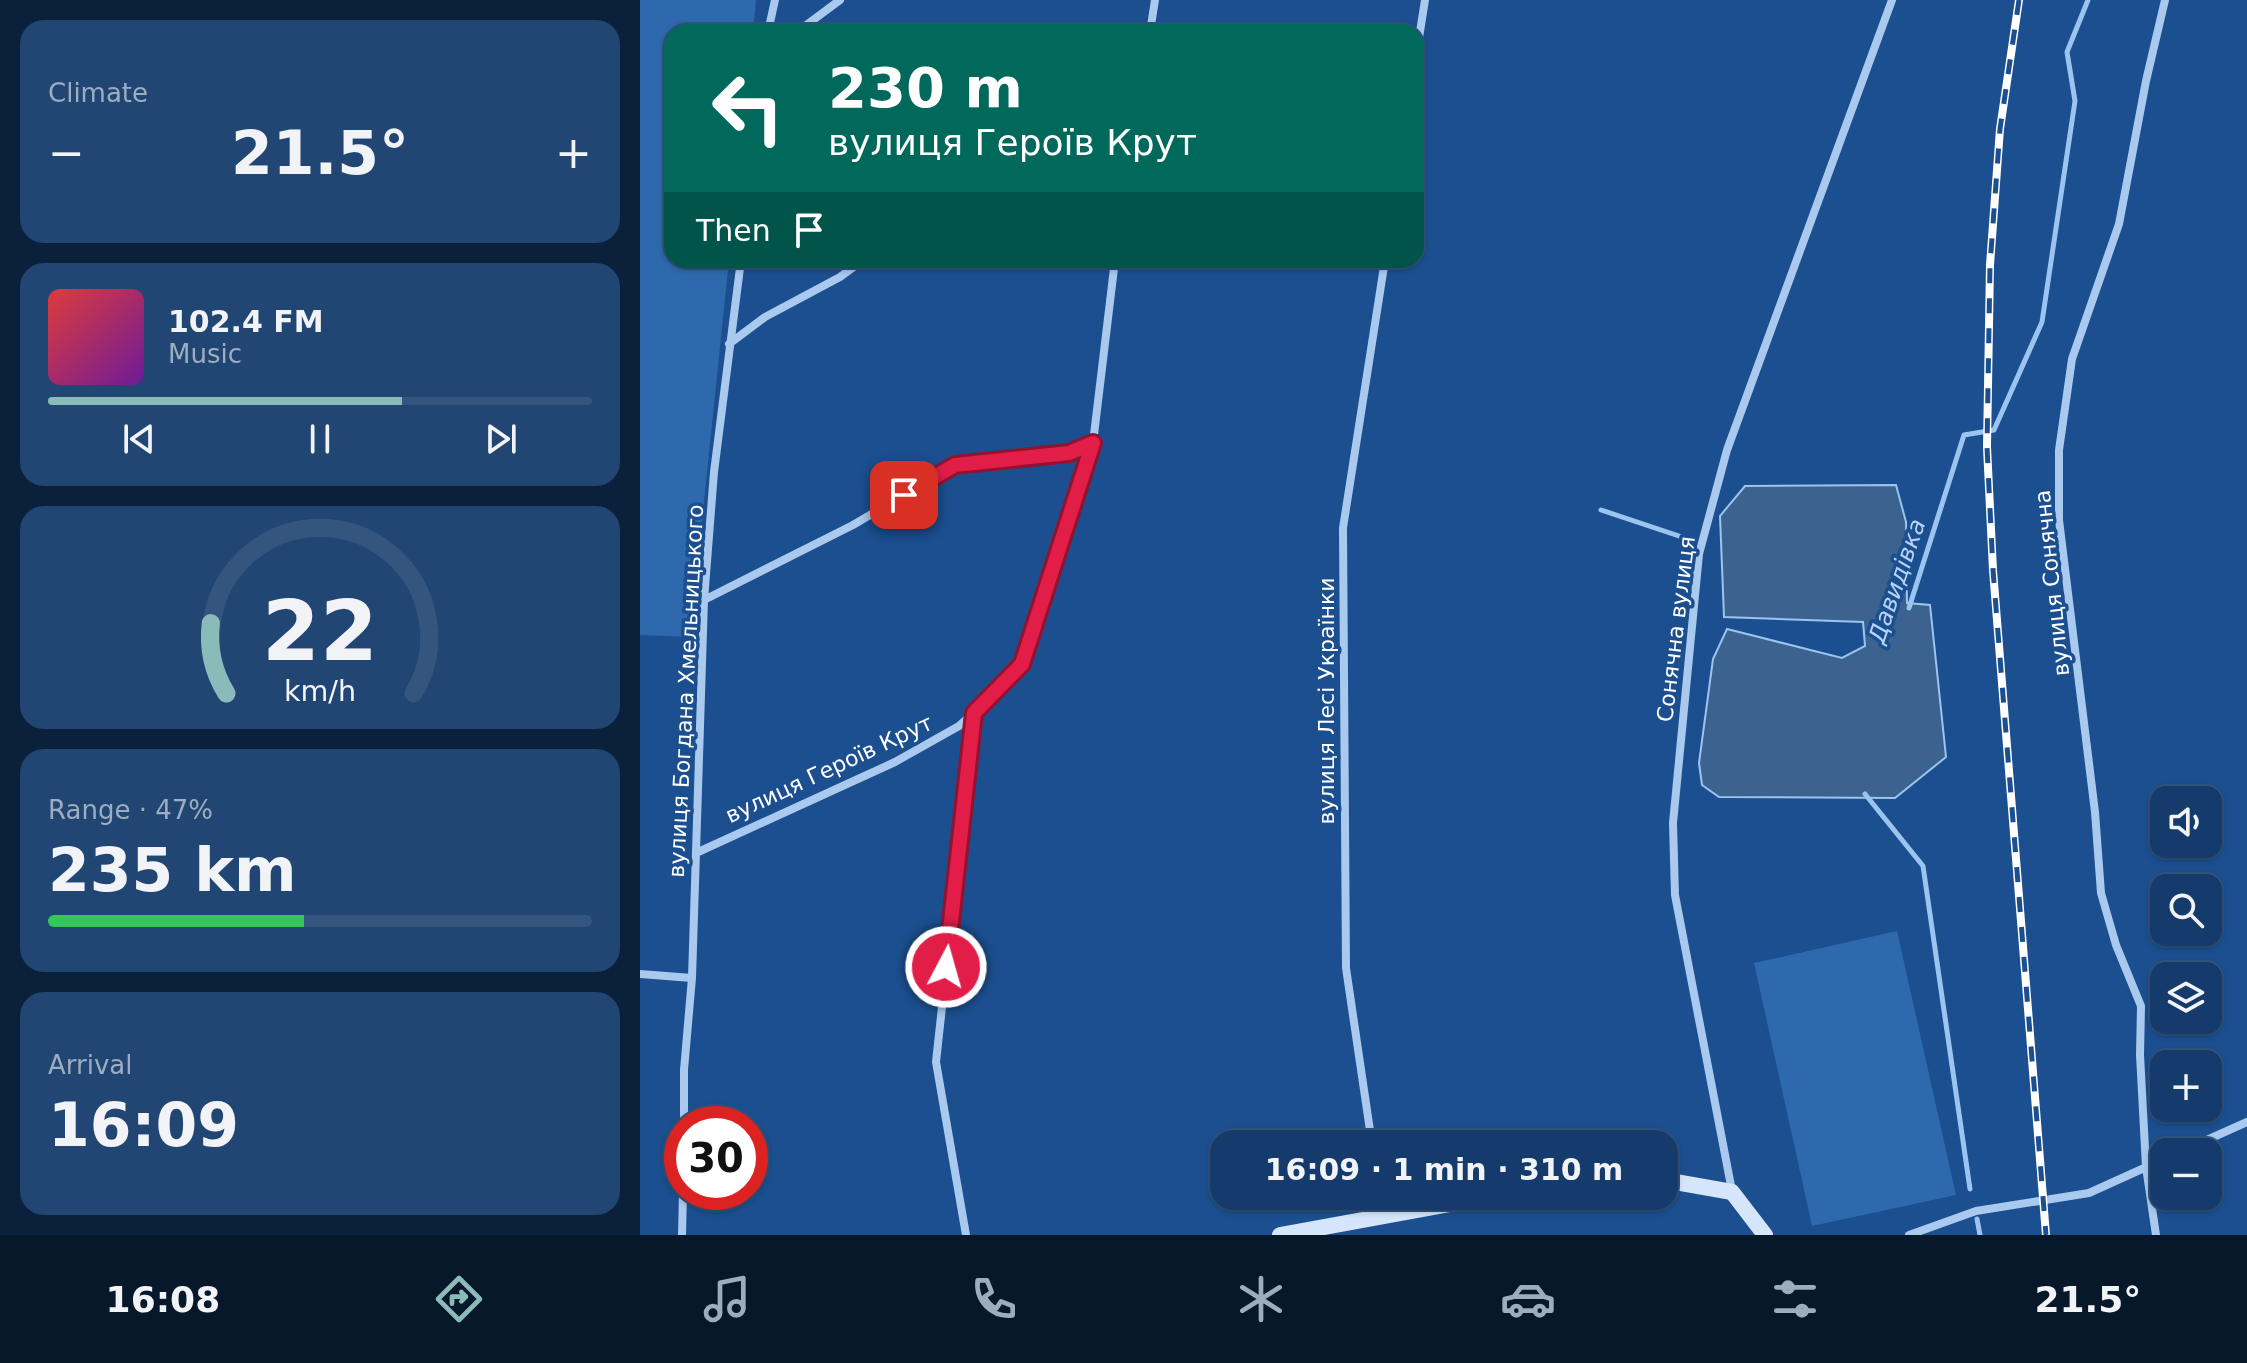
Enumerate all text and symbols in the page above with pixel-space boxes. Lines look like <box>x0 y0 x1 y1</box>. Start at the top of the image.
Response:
text: 230 m <box>828 55 1023 120</box>
icon: left <box>696 56 800 160</box>
text: Climate <box>48 78 148 108</box>
text: 21.5° <box>231 118 409 188</box>
text: вулиця Героїв Крут <box>828 122 1197 163</box>
text: − <box>48 127 85 178</box>
text: + <box>555 127 592 178</box>
icon: arrive <box>787 208 831 252</box>
text: Then <box>696 213 771 248</box>
text: 102.4 FM <box>168 304 324 339</box>
text: Music <box>168 339 242 369</box>
icon: previous <box>117 417 161 461</box>
icon: pause <box>298 417 342 461</box>
icon: next <box>479 417 523 461</box>
pin <box>870 461 938 529</box>
icon: arrive <box>882 473 926 517</box>
street label: вулиця Сонячна <box>2030 489 2074 677</box>
street label: вулиця Богдана Хмельницького <box>664 504 708 878</box>
water label: Давидівка <box>1862 515 1931 648</box>
street label: Сонячна вулиця <box>1652 535 1700 723</box>
street label: вулиця Лесі Українки <box>1314 577 1339 825</box>
text: 22 <box>262 582 378 679</box>
text: km/h <box>284 674 356 708</box>
street label: вулиця Героїв Крут <box>722 710 937 828</box>
map controls <box>2150 786 2222 1210</box>
button: sound <box>2150 786 2222 858</box>
text: Range · 47% <box>48 795 213 825</box>
text: 235 km <box>48 835 297 905</box>
button: search <box>2150 874 2222 946</box>
position arrow <box>904 925 988 1009</box>
button: layers <box>2150 962 2222 1034</box>
text: Arrival <box>48 1050 132 1080</box>
button: + <box>2150 1050 2222 1122</box>
text: 16:09 <box>48 1090 239 1160</box>
speed limit sign: 30 <box>664 1106 768 1210</box>
button: − <box>2150 1138 2222 1210</box>
text: 16:09 · 1 min · 310 m <box>1265 1152 1623 1187</box>
icon: directions <box>431 1271 487 1327</box>
icon: music <box>699 1271 755 1327</box>
icon: phone <box>966 1271 1022 1327</box>
icon: climate <box>1233 1271 1289 1327</box>
icon: car <box>1500 1271 1556 1327</box>
icon: filters <box>1767 1271 1823 1327</box>
text: 16:08 <box>106 1279 220 1320</box>
text: 21.5° <box>2035 1279 2141 1320</box>

